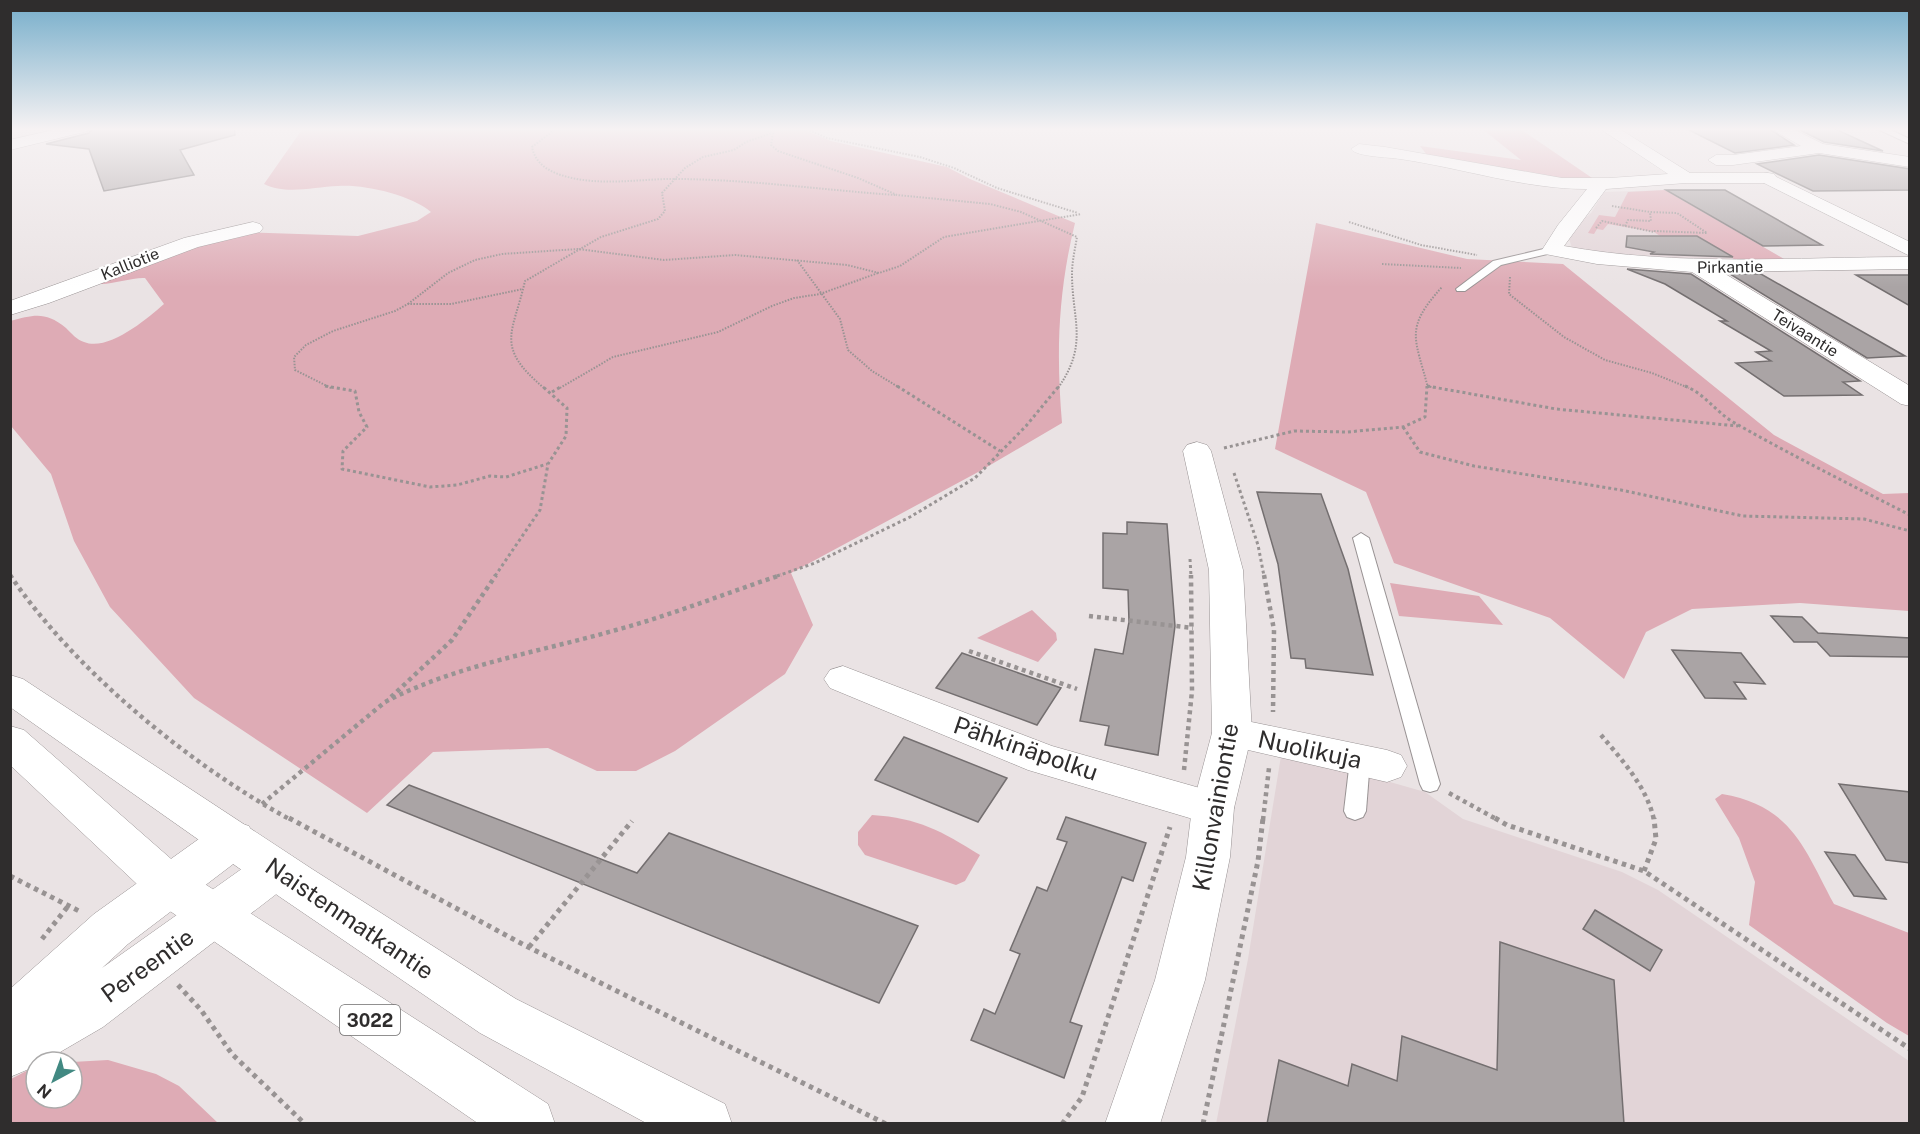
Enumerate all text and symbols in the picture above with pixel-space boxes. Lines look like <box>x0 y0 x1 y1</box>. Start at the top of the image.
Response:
street label: Kalliotie <box>98 244 162 284</box>
street label: Pirkantie <box>1697 257 1763 277</box>
street label: Teivaantie <box>1768 305 1842 361</box>
street label: Pähkinäpolku <box>950 710 1102 786</box>
street label: Killonvainiontie <box>1186 721 1244 893</box>
street label: Nuolikuja <box>1255 724 1365 774</box>
street label: Naistenmatkantie <box>261 851 439 985</box>
street label: Pereentie <box>95 922 199 1008</box>
road number: 3022 <box>340 1005 400 1035</box>
north arrow <box>24 1050 84 1110</box>
text: N <box>34 1080 55 1102</box>

